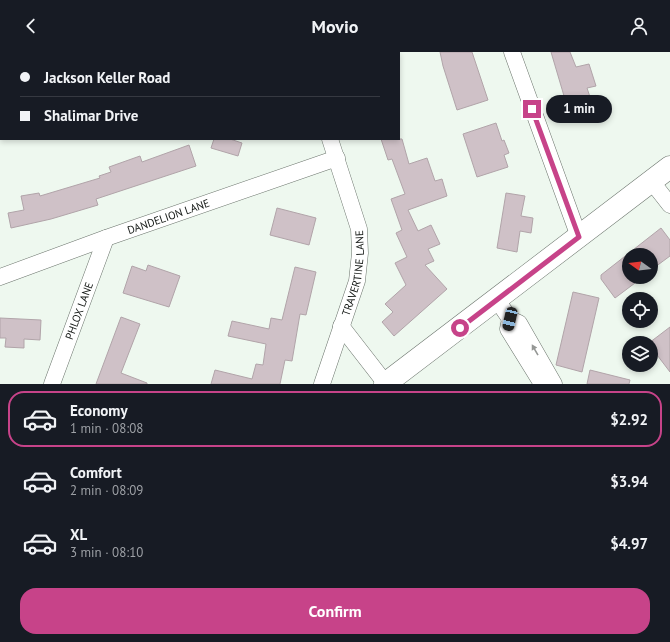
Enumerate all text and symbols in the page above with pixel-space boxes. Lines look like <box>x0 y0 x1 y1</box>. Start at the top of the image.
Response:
icon: back <box>20 15 42 37</box>
text: Movio <box>312 15 358 38</box>
icon: person <box>628 15 650 37</box>
text: Jackson Keller Road <box>44 68 170 87</box>
callout: 1 min <box>546 95 612 123</box>
route end <box>523 100 541 118</box>
text: 1 min <box>563 100 595 117</box>
text: Shalimar Drive <box>44 106 138 125</box>
street label: DANDELION LANE <box>125 196 212 237</box>
street label: TRAVERTINE LANE <box>339 230 367 318</box>
north arrow <box>622 248 658 284</box>
map controls <box>622 248 658 372</box>
street label: PHLOX LANE <box>62 280 96 342</box>
button: locate <box>622 292 658 328</box>
car <box>501 306 519 332</box>
route start <box>451 319 469 337</box>
button: layers <box>622 336 658 372</box>
one-way arrow <box>531 344 538 356</box>
icon: car <box>22 401 58 437</box>
text: Economy <box>70 401 128 420</box>
text: $2.92 <box>610 410 648 429</box>
text: 1 min · 08:08 <box>70 420 143 437</box>
icon: car <box>22 463 58 499</box>
text: Comfort <box>70 463 122 482</box>
text: $3.94 <box>610 472 648 491</box>
text: 2 min · 08:09 <box>70 482 143 499</box>
icon: car <box>22 525 58 561</box>
text: XL <box>70 525 87 544</box>
text: $4.97 <box>610 534 648 553</box>
text: 3 min · 08:10 <box>70 544 143 561</box>
button: Confirm <box>20 588 650 634</box>

